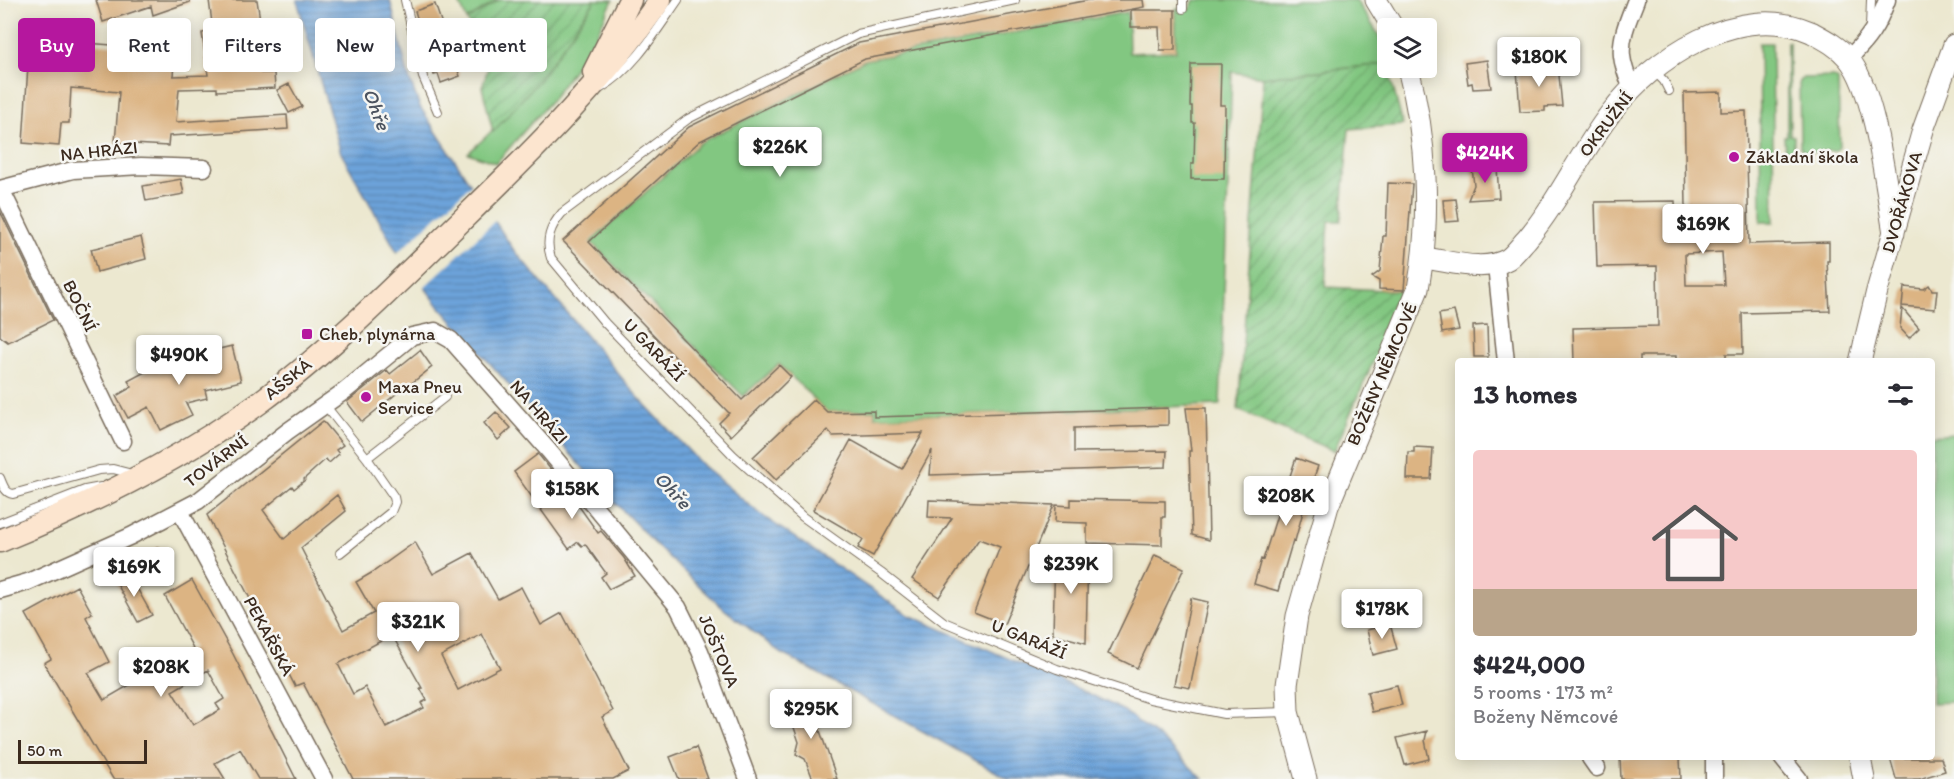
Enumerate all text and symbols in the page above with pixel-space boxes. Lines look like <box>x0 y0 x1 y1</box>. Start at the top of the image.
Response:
chip: Buy <box>18 18 95 72</box>
chip: Rent <box>107 18 191 72</box>
chip: Filters <box>203 18 303 72</box>
chip: New <box>315 18 395 72</box>
chip: Apartment <box>407 18 547 72</box>
map controls <box>1377 18 1437 78</box>
button: layers <box>1377 18 1437 78</box>
pin: $180K <box>1497 37 1581 88</box>
text: $180K <box>1511 44 1567 68</box>
water label: Ohře <box>358 85 396 135</box>
street label: OKRUŽNÍ <box>1574 87 1638 161</box>
pin: $226K <box>738 127 822 178</box>
pin: $424K <box>1443 133 1527 184</box>
text: $226K <box>753 134 807 158</box>
street label: NA HRÁZI <box>59 136 139 166</box>
text: $424K <box>1456 140 1514 164</box>
place label: Základní škola <box>1746 146 1859 168</box>
street label: DVOŘÁKOVA <box>1877 148 1927 255</box>
marker: Základní škola <box>1727 150 1741 164</box>
pin: $169K <box>1661 204 1745 255</box>
text: $169K <box>1676 211 1730 235</box>
street label: BOČNÍ <box>58 276 102 336</box>
street label: BOŽENY NĚMCOVÉ <box>1342 299 1422 449</box>
street label: U GARÁŽÍ <box>618 314 690 386</box>
place label: Cheb, plynárna <box>319 323 436 345</box>
marker: Cheb, plynárna <box>300 327 314 341</box>
pin: $490K <box>137 335 221 386</box>
text: $490K <box>150 342 208 366</box>
street label: AŠSKÁ <box>260 353 317 405</box>
street label: NA HRÁZI <box>505 375 573 449</box>
place label: Maxa Pneu Service <box>378 376 462 419</box>
text: 13 homes <box>1473 378 1577 410</box>
icon: filters <box>1884 378 1917 411</box>
marker: Maxa Pneu Service <box>359 390 373 404</box>
street label: TOVÁRNÍ <box>179 430 253 492</box>
water label: Ohře <box>650 466 697 515</box>
pin: $158K <box>530 469 614 520</box>
text: $158K <box>545 476 599 500</box>
pin: $208K <box>1244 476 1328 527</box>
text: $208K <box>1258 483 1314 507</box>
icon: home <box>1641 489 1749 597</box>
pin: $239K <box>1029 544 1113 595</box>
pin: $169K <box>92 547 176 598</box>
text: $239K <box>1044 551 1098 575</box>
text: $169K <box>107 554 161 578</box>
pin: $178K <box>1340 589 1424 640</box>
street label: PEKAŘSKÁ <box>239 592 299 680</box>
text: $178K <box>1355 596 1409 620</box>
pin: $321K <box>376 602 460 653</box>
text: $321K <box>391 609 445 633</box>
street label: JOŠTOVA <box>694 611 744 691</box>
street label: U GARÁŽÍ <box>988 614 1070 664</box>
pin: $208K <box>119 647 203 698</box>
text: $424,000 <box>1473 648 1585 680</box>
text: $208K <box>133 654 189 678</box>
text: 5 rooms · 173 m² <box>1473 680 1613 704</box>
pin: $295K <box>769 689 853 740</box>
text: $295K <box>784 696 838 720</box>
text: Boženy Němcové <box>1473 704 1618 728</box>
scale bar <box>18 737 147 764</box>
text: 50 m <box>27 741 62 760</box>

